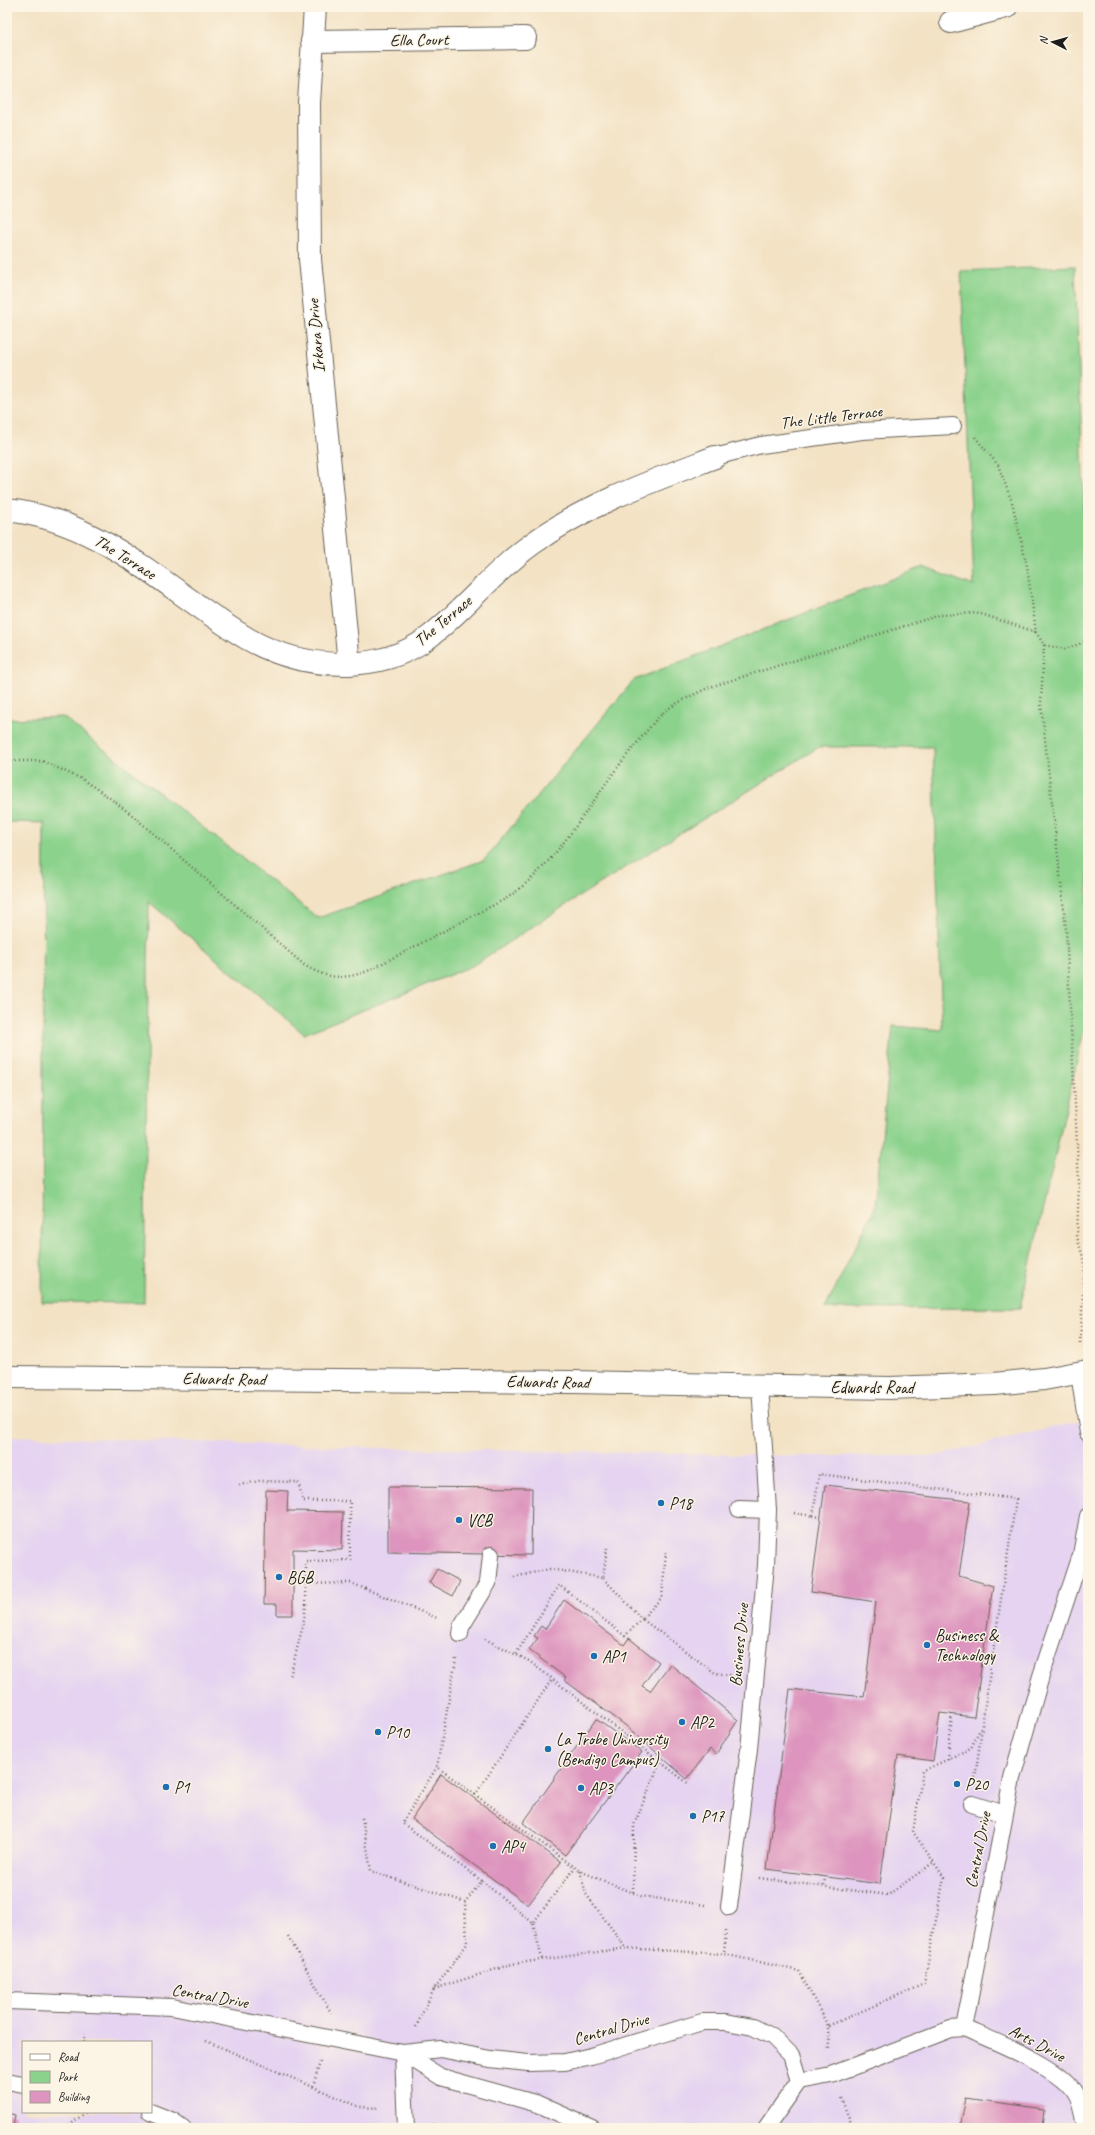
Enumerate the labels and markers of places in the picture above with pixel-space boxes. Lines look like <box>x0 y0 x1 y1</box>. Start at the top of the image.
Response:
place label: P18 <box>669 1493 695 1514</box>
marker: P18 <box>656 1498 666 1508</box>
place label: VCB <box>467 1510 493 1531</box>
marker: VCB <box>454 1515 464 1525</box>
place label: BGB <box>287 1567 314 1588</box>
marker: BGB <box>274 1572 284 1582</box>
place label: Business & Technology <box>935 1625 1000 1666</box>
marker: Business & Technology <box>922 1640 932 1650</box>
place label: AP1 <box>602 1646 627 1667</box>
marker: AP1 <box>589 1651 599 1661</box>
place label: AP2 <box>690 1712 715 1733</box>
marker: AP2 <box>677 1717 687 1727</box>
place label: P10 <box>386 1722 411 1743</box>
marker: P10 <box>373 1727 383 1737</box>
place label: La Trobe University (Bendigo Campus) <box>556 1729 669 1770</box>
marker: La Trobe University (Bendigo Campus) <box>543 1744 553 1754</box>
place label: P20 <box>965 1774 990 1795</box>
place label: P1 <box>174 1777 191 1798</box>
place label: AP3 <box>589 1778 614 1799</box>
marker: P20 <box>952 1779 962 1789</box>
marker: P1 <box>161 1782 171 1792</box>
marker: AP3 <box>576 1783 586 1793</box>
place label: P17 <box>701 1806 726 1827</box>
marker: P17 <box>688 1811 698 1821</box>
place label: AP4 <box>501 1836 527 1857</box>
marker: AP4 <box>488 1841 498 1851</box>

